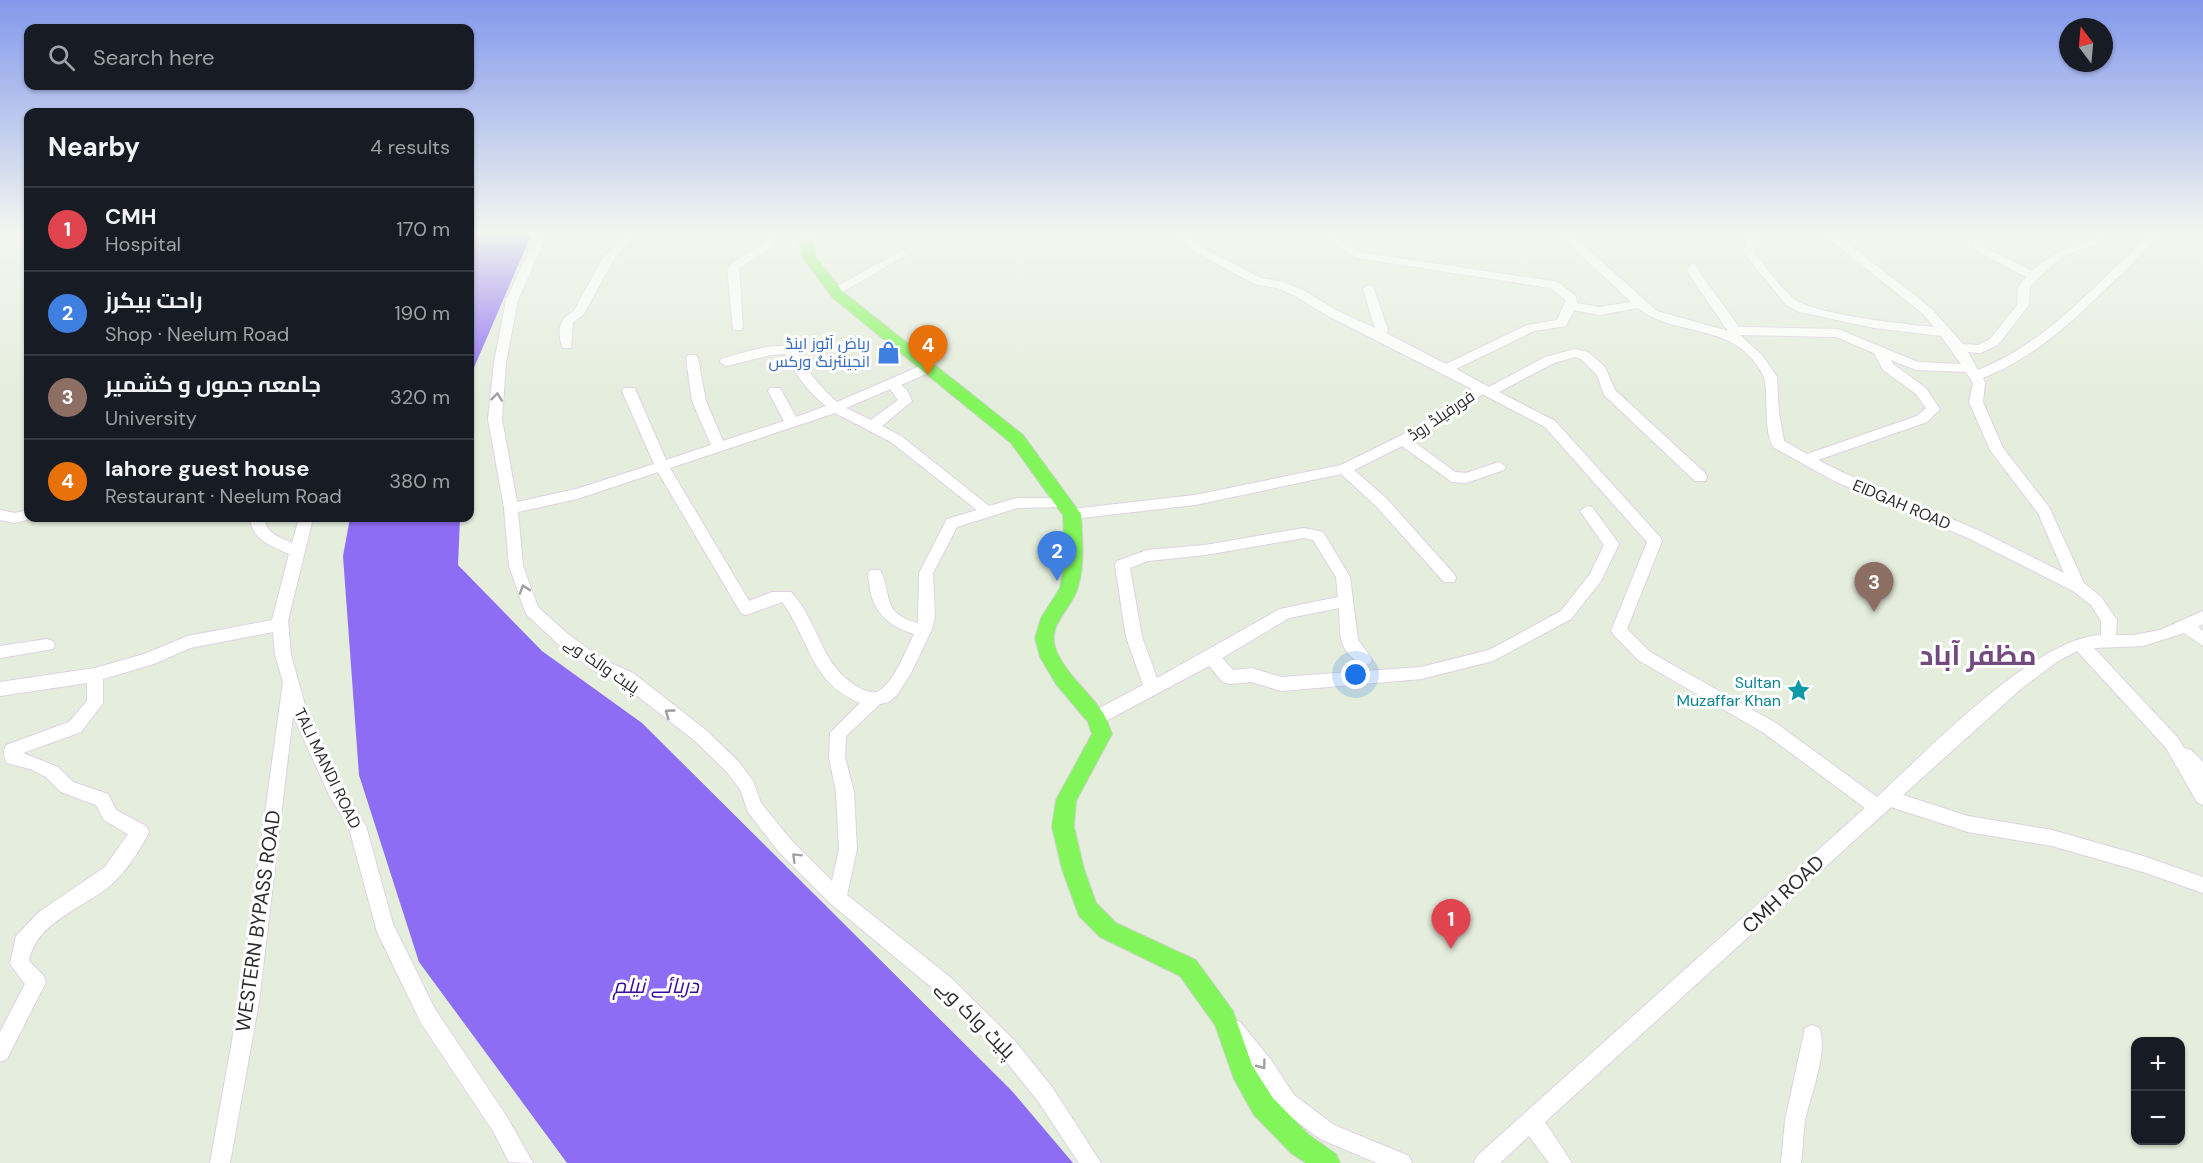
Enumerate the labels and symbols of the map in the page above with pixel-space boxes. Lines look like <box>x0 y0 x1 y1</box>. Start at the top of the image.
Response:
north arrow <box>2059 18 2113 72</box>
pin: 4 <box>908 326 948 375</box>
place label: ریاض آٹوز اینڈ انجینئرنگ ورکس <box>768 333 870 372</box>
shop icon: ریاض آٹوز اینڈ انجینئرنگ ورکس <box>875 339 901 365</box>
street label: فورفیلڈ روڈ <box>1404 385 1479 445</box>
one-way arrow <box>490 393 503 402</box>
street label: EIDGAH ROAD <box>1850 474 1954 535</box>
pin: 2 <box>1038 532 1076 581</box>
pin: 3 <box>1854 562 1894 612</box>
one-way arrow <box>519 584 531 595</box>
street label: پلیٹ والک وے <box>560 633 644 699</box>
district label: مظفر آباد <box>1919 637 2037 674</box>
your location <box>1341 660 1370 689</box>
place label: Sultan Muzaffar Khan <box>1676 672 1781 711</box>
place icon: Sultan Muzaffar Khan <box>1786 678 1812 704</box>
street label: TALI MANDI ROAD <box>289 704 366 832</box>
one-way arrow <box>664 709 675 720</box>
street label: WESTERN BYPASS ROAD <box>230 808 286 1034</box>
street label: CMH ROAD <box>1736 849 1830 939</box>
one-way arrow <box>792 853 803 864</box>
pin: 1 <box>1432 900 1470 949</box>
water label: دریائے نیلم <box>612 972 700 1000</box>
street label: پلیٹ واک وے <box>931 974 1022 1065</box>
one-way arrow <box>1254 1058 1265 1069</box>

